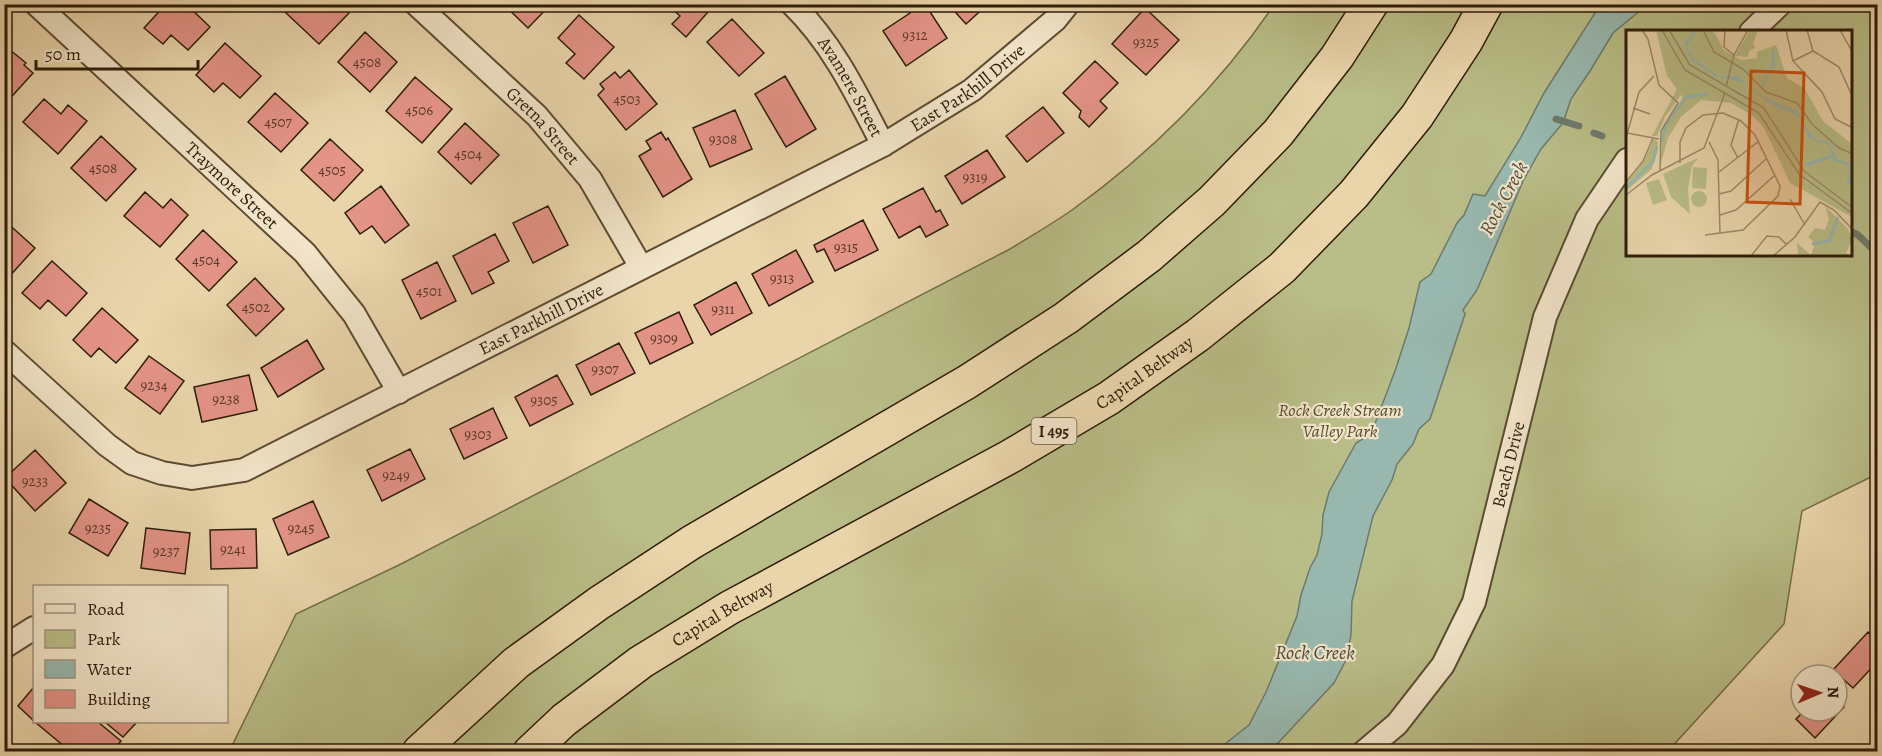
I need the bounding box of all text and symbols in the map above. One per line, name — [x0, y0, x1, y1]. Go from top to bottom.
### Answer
house number: 9312 — [902, 25, 928, 45]
inset map — [1626, 30, 1852, 256]
street label: Avamere Street — [812, 31, 889, 141]
house number: 9325 — [1133, 32, 1159, 52]
scale bar — [36, 33, 198, 71]
street label: East Parkhill Drive — [905, 38, 1030, 137]
text: 50 m — [45, 42, 81, 66]
house number: 4508 — [353, 52, 381, 72]
street label: Gretna Street — [501, 81, 585, 170]
house number: 4503 — [613, 89, 641, 109]
house number: 4506 — [405, 100, 433, 120]
house number: 4507 — [264, 112, 292, 132]
house number: 9308 — [709, 129, 737, 149]
street label: Traymore Street — [180, 136, 284, 235]
house number: 4504 — [454, 144, 482, 164]
water label: Rock Creek — [1473, 157, 1534, 240]
house number: 4508 — [89, 158, 117, 178]
house number: 4505 — [318, 160, 346, 180]
house number: 9319 — [962, 167, 988, 187]
house number: 9315 — [834, 237, 858, 257]
house number: 4504 — [192, 250, 220, 270]
house number: 9313 — [770, 268, 794, 288]
street label: East Parkhill Drive — [474, 277, 607, 361]
house number: 4501 — [416, 281, 442, 301]
house number: 4502 — [242, 297, 270, 317]
house number: 9311 — [711, 299, 735, 319]
house number: 9309 — [650, 328, 678, 348]
street label: Capital Beltway — [1091, 330, 1199, 415]
house number: 9307 — [591, 359, 619, 379]
house number: 9234 — [141, 375, 168, 395]
house number: 9238 — [212, 389, 240, 409]
house number: 9305 — [530, 390, 558, 410]
park label: Rock Creek Stream Valley Park — [1278, 398, 1402, 443]
road number: I 495 — [1032, 418, 1076, 444]
street label: Beach Drive — [1486, 419, 1531, 510]
house number: 9303 — [464, 424, 492, 444]
house number: 9249 — [382, 465, 410, 485]
house number: 9233 — [22, 471, 48, 491]
house number: 9235 — [85, 518, 111, 538]
house number: 9245 — [287, 518, 315, 538]
house number: 9241 — [220, 539, 246, 559]
house number: 9237 — [153, 541, 180, 561]
street label: Capital Beltway — [667, 574, 778, 652]
legend — [33, 585, 228, 723]
text: Road — [87, 597, 125, 621]
text: Park — [87, 627, 121, 651]
water label: Rock Creek — [1275, 639, 1355, 666]
text: Water — [86, 657, 132, 681]
north arrow — [1789, 663, 1849, 723]
text: N — [1822, 686, 1844, 699]
text: Building — [87, 687, 151, 711]

